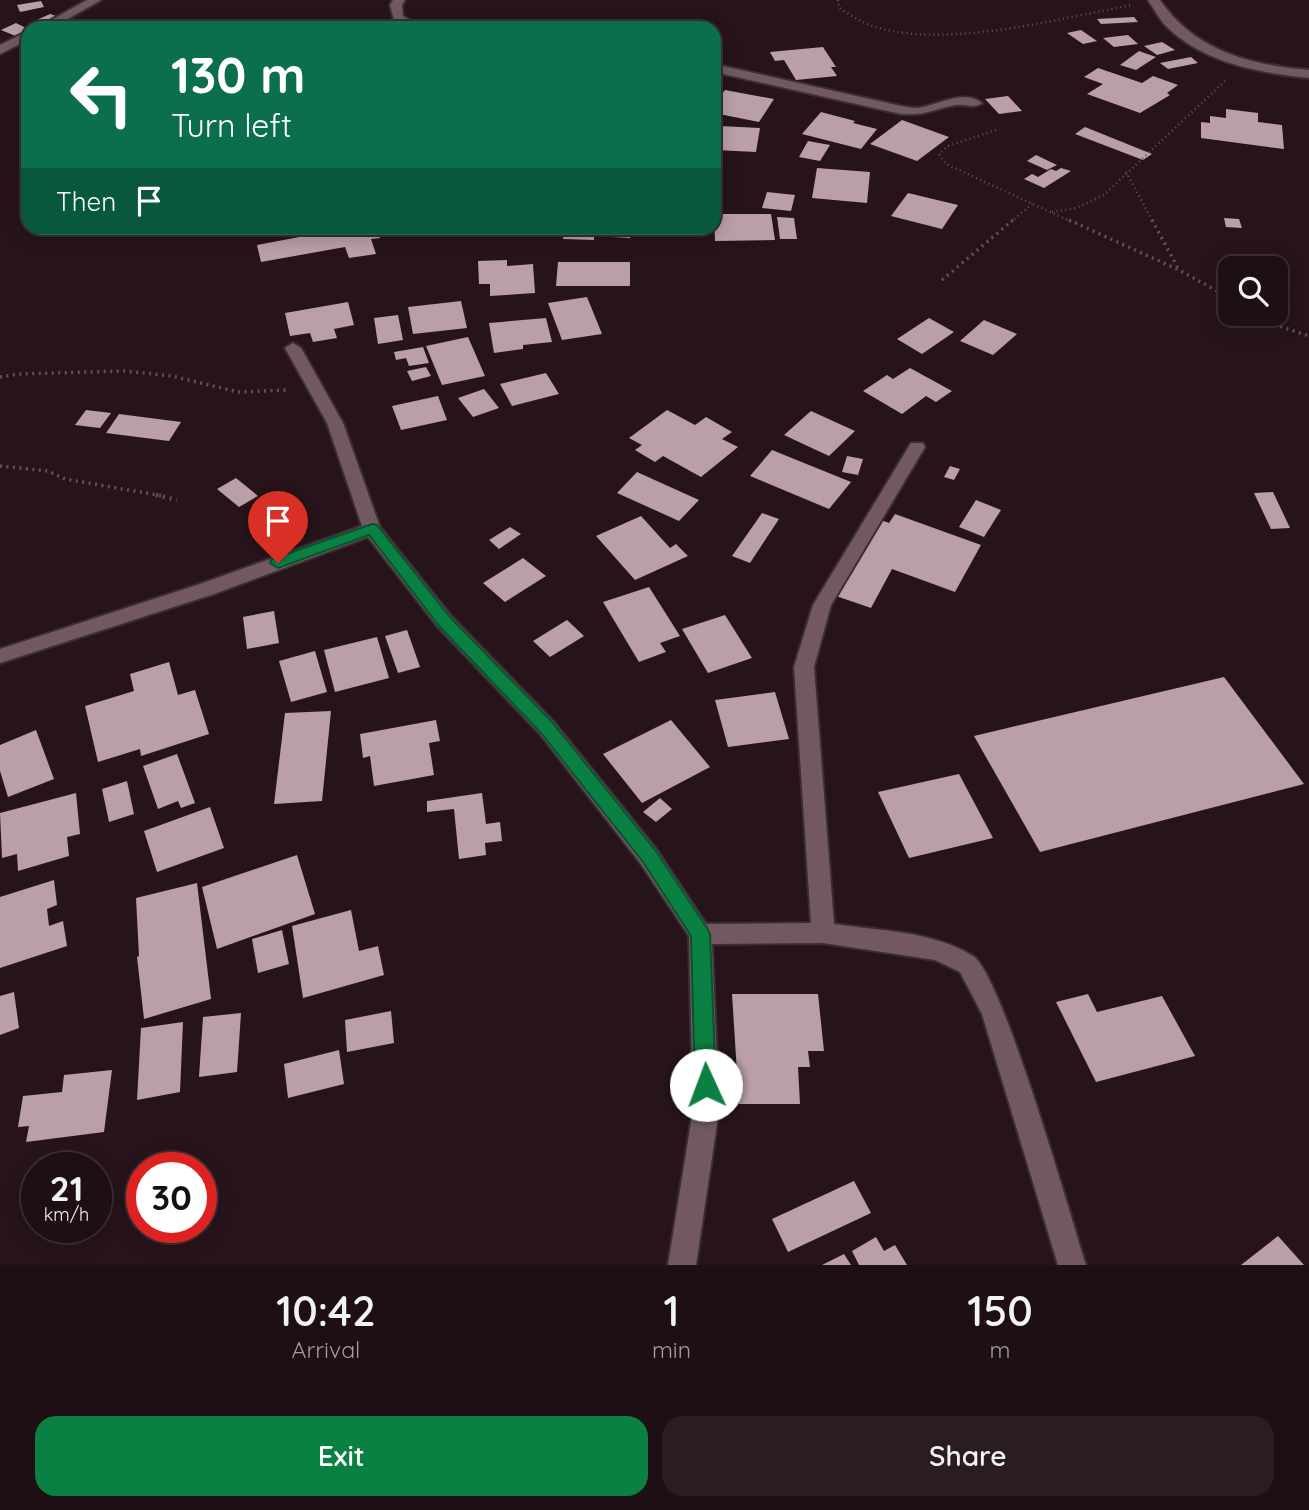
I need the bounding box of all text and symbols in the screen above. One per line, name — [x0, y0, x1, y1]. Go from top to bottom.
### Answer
text: 130 m — [171, 44, 305, 105]
icon: left — [56, 49, 147, 140]
text: Turn left — [171, 105, 292, 145]
icon: arrive — [130, 182, 168, 220]
text: Then — [56, 185, 116, 218]
map controls — [1218, 256, 1288, 326]
button: search — [1218, 256, 1288, 326]
pin — [248, 491, 308, 563]
icon: arrive — [259, 502, 297, 540]
position arrow — [669, 1048, 743, 1122]
speed limit sign: 30 — [126, 1152, 217, 1243]
text: 21 — [50, 1166, 83, 1210]
text: km/h — [44, 1203, 89, 1226]
text: 10:42 — [276, 1284, 376, 1337]
text: 1 — [663, 1284, 680, 1337]
text: 150 — [967, 1284, 1033, 1337]
text: Arrival — [292, 1335, 360, 1364]
text: min — [652, 1335, 691, 1364]
text: m — [990, 1335, 1011, 1364]
button: Exit — [35, 1416, 648, 1496]
button: Share — [662, 1416, 1274, 1496]

